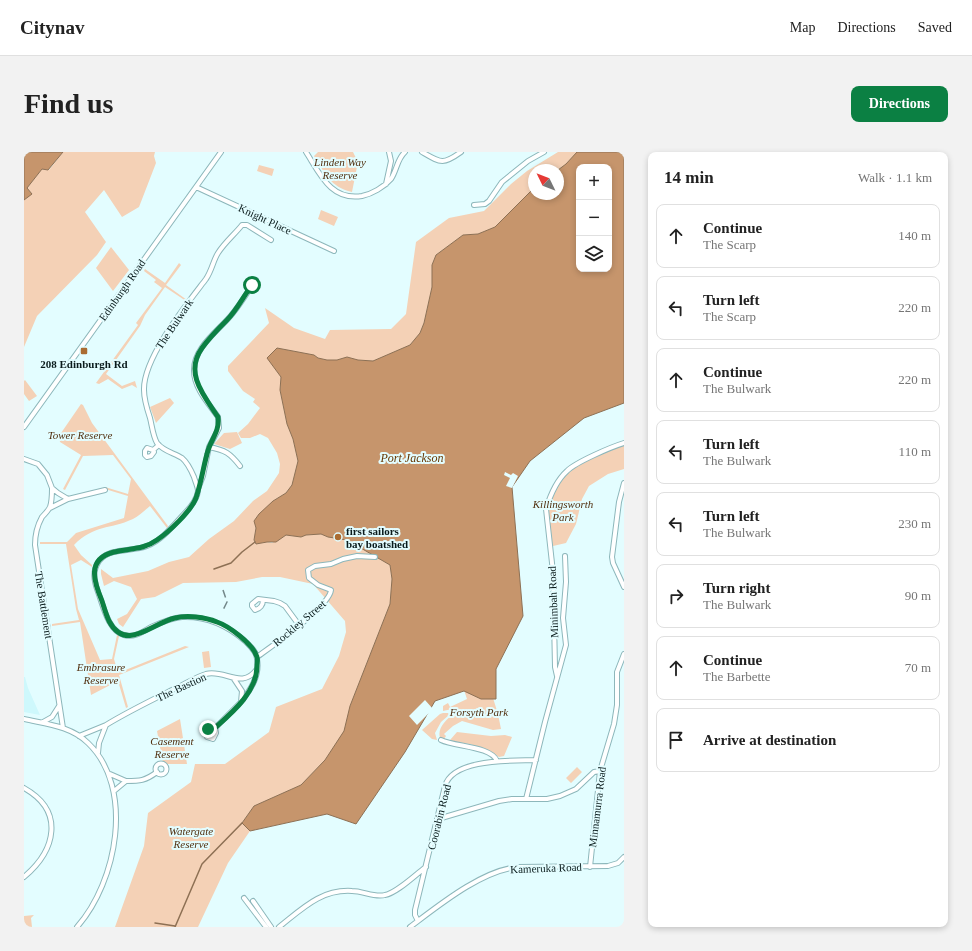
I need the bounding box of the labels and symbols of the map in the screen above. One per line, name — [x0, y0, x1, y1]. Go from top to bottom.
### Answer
park label: Linden Way Reserve — [313, 156, 366, 181]
north arrow — [528, 164, 564, 200]
street label: Knight Place — [237, 201, 294, 237]
street label: Edinburgh Road — [96, 257, 148, 323]
route start — [243, 276, 261, 294]
street label: The Bulwark — [153, 296, 195, 351]
marker: 208 Edinburgh Rd — [79, 346, 89, 356]
place label: 208 Edinburgh Rd — [40, 358, 128, 370]
park label: Tower Reserve — [48, 429, 112, 441]
water label: Port Jackson — [380, 451, 443, 465]
park label: Killingsworth Park — [532, 498, 594, 523]
place label: first sailors bay boatshed — [346, 525, 408, 550]
marker: first sailors bay boatshed — [333, 532, 343, 542]
street label: Minimbah Road — [546, 565, 560, 638]
street label: The Battlement — [33, 570, 55, 640]
street label: Rockley Street — [270, 597, 328, 649]
park label: Embrasure Reserve — [76, 661, 125, 686]
street label: The Bastion — [154, 670, 208, 704]
park label: Forsyth Park — [449, 706, 509, 718]
route end — [199, 720, 217, 738]
park label: Casement Reserve — [150, 735, 195, 760]
street label: Minnamurra Road — [586, 766, 608, 848]
street label: Coorabin Road — [425, 783, 453, 851]
park label: Watergate Reserve — [169, 825, 213, 850]
street label: Kameruka Road — [510, 861, 583, 875]

